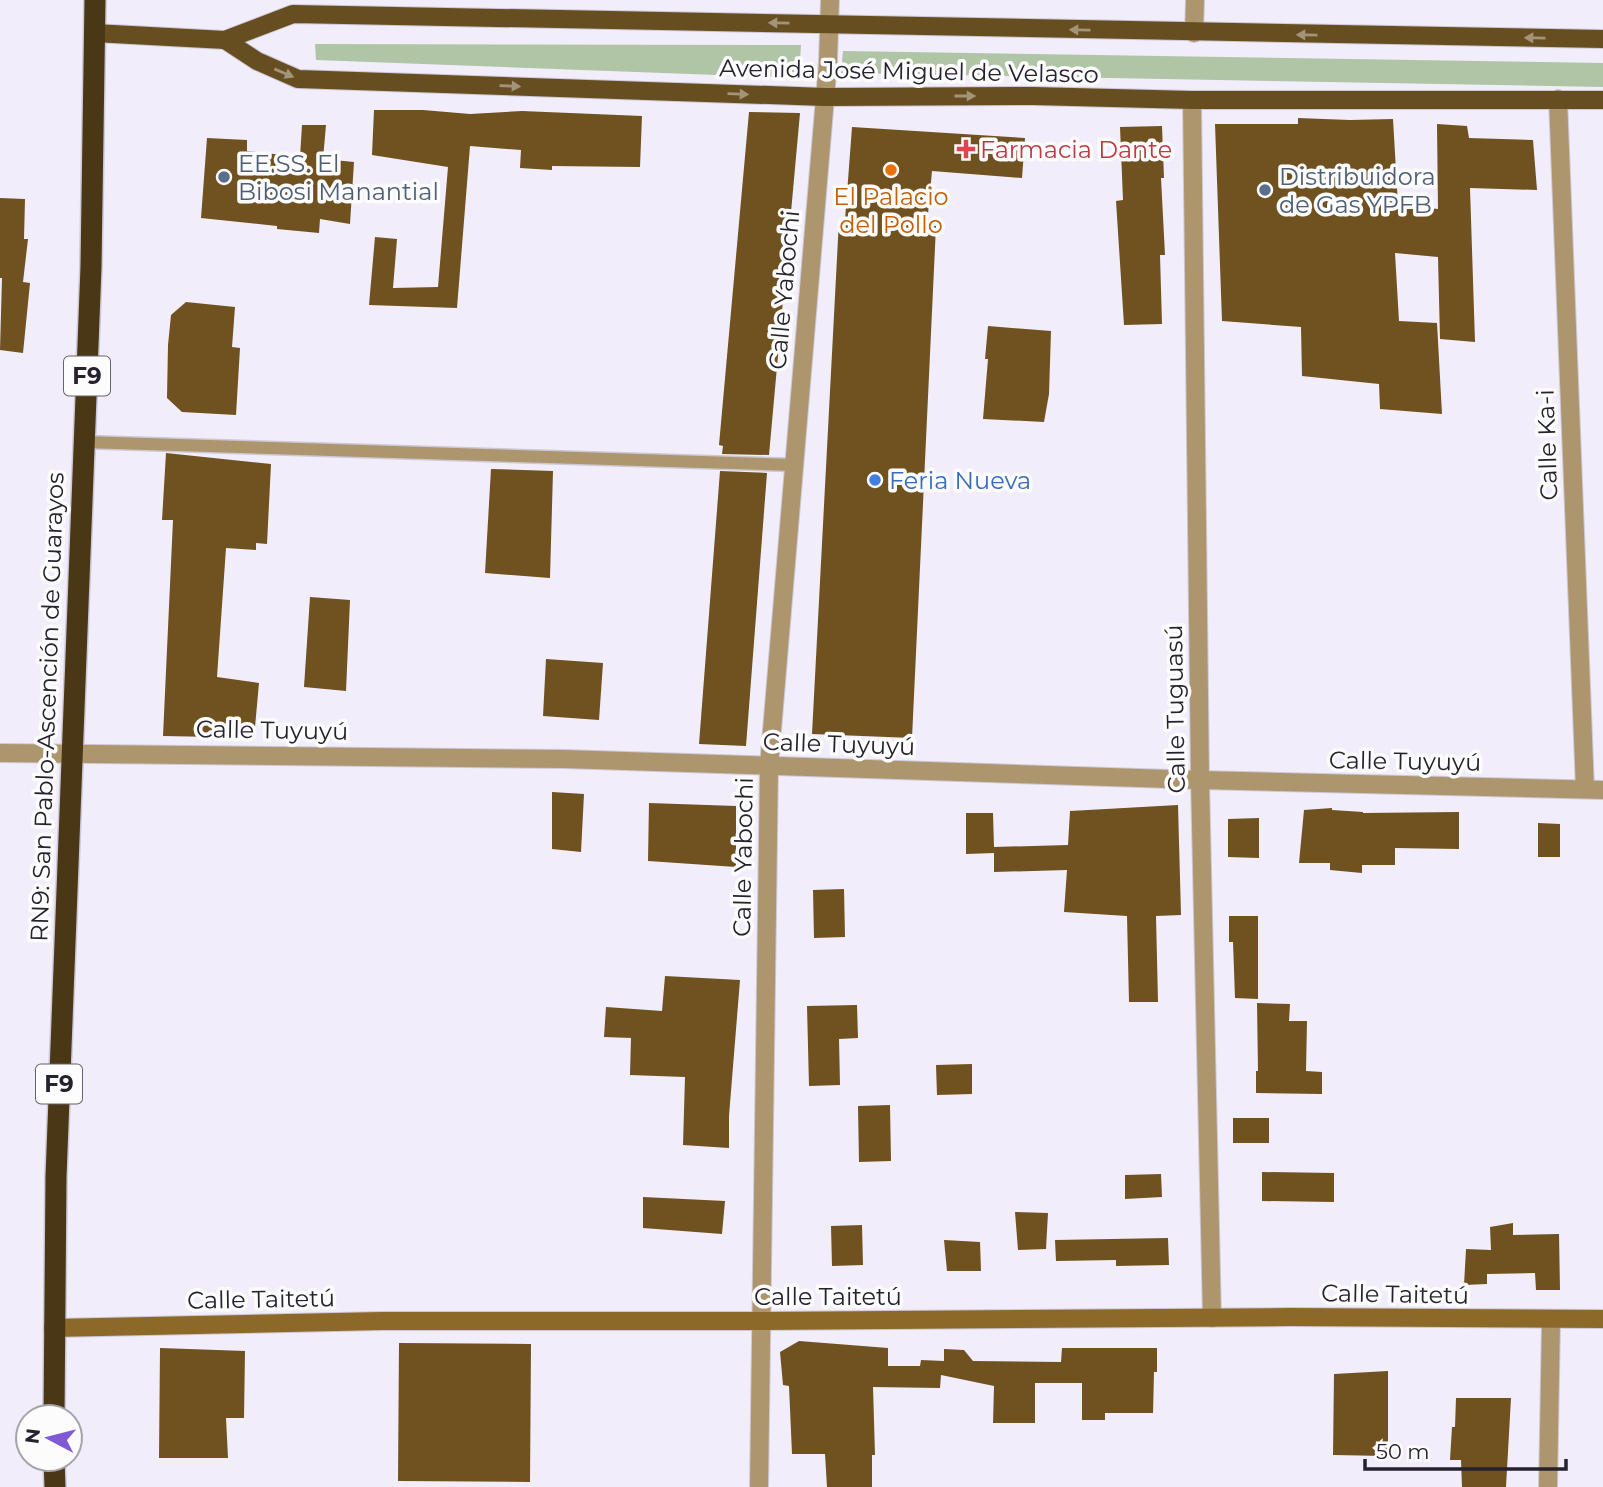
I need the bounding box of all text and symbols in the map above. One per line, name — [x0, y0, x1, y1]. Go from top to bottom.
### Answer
one-way arrow — [768, 17, 790, 29]
one-way arrow — [1069, 24, 1091, 36]
one-way arrow — [1296, 29, 1318, 40]
one-way arrow — [1524, 33, 1546, 44]
street label: Avenida José Miguel de Velasco — [719, 53, 1099, 89]
one-way arrow — [274, 68, 295, 79]
one-way arrow — [500, 81, 522, 92]
one-way arrow — [727, 88, 749, 99]
one-way arrow — [954, 90, 976, 102]
place label: Farmacia Dante — [980, 135, 1172, 164]
marker: Farmacia Dante — [958, 141, 974, 157]
place label: EE.SS. El Bibosi Manantial — [238, 149, 439, 206]
marker: El Palacio del Pollo — [883, 162, 899, 178]
place label: Distribuidora de Gas YPFB — [1279, 162, 1436, 219]
marker: EE.SS. El Bibosi Manantial — [216, 169, 232, 185]
place label: El Palacio del Pollo — [833, 182, 949, 239]
marker: Distribuidora de Gas YPFB — [1257, 182, 1273, 198]
street label: Calle Yabochi — [763, 209, 805, 371]
road number: F9 — [64, 356, 110, 396]
street label: Calle Ka-i — [1531, 389, 1563, 501]
place label: Feria Nueva — [889, 466, 1031, 495]
street label: RN9: San Pablo-Ascención de Guarayos — [24, 472, 70, 942]
marker: Feria Nueva — [867, 472, 883, 488]
street label: Calle Tuguasú — [1159, 624, 1191, 794]
street label: Calle Tuyuyú — [196, 714, 348, 746]
street label: Calle Tuyuyú — [762, 727, 916, 761]
street label: Calle Tuyuyú — [1329, 745, 1481, 777]
street label: Calle Yabochi — [727, 777, 759, 937]
road number: F9 — [36, 1064, 82, 1104]
street label: Calle Taitetú — [1321, 1278, 1469, 1310]
street label: Calle Taitetú — [754, 1282, 902, 1311]
street label: Calle Taitetú — [187, 1283, 335, 1315]
north arrow — [14, 1403, 84, 1473]
text: N — [20, 1427, 45, 1445]
scale bar — [1365, 1428, 1566, 1472]
text: 50 m — [1376, 1439, 1430, 1464]

